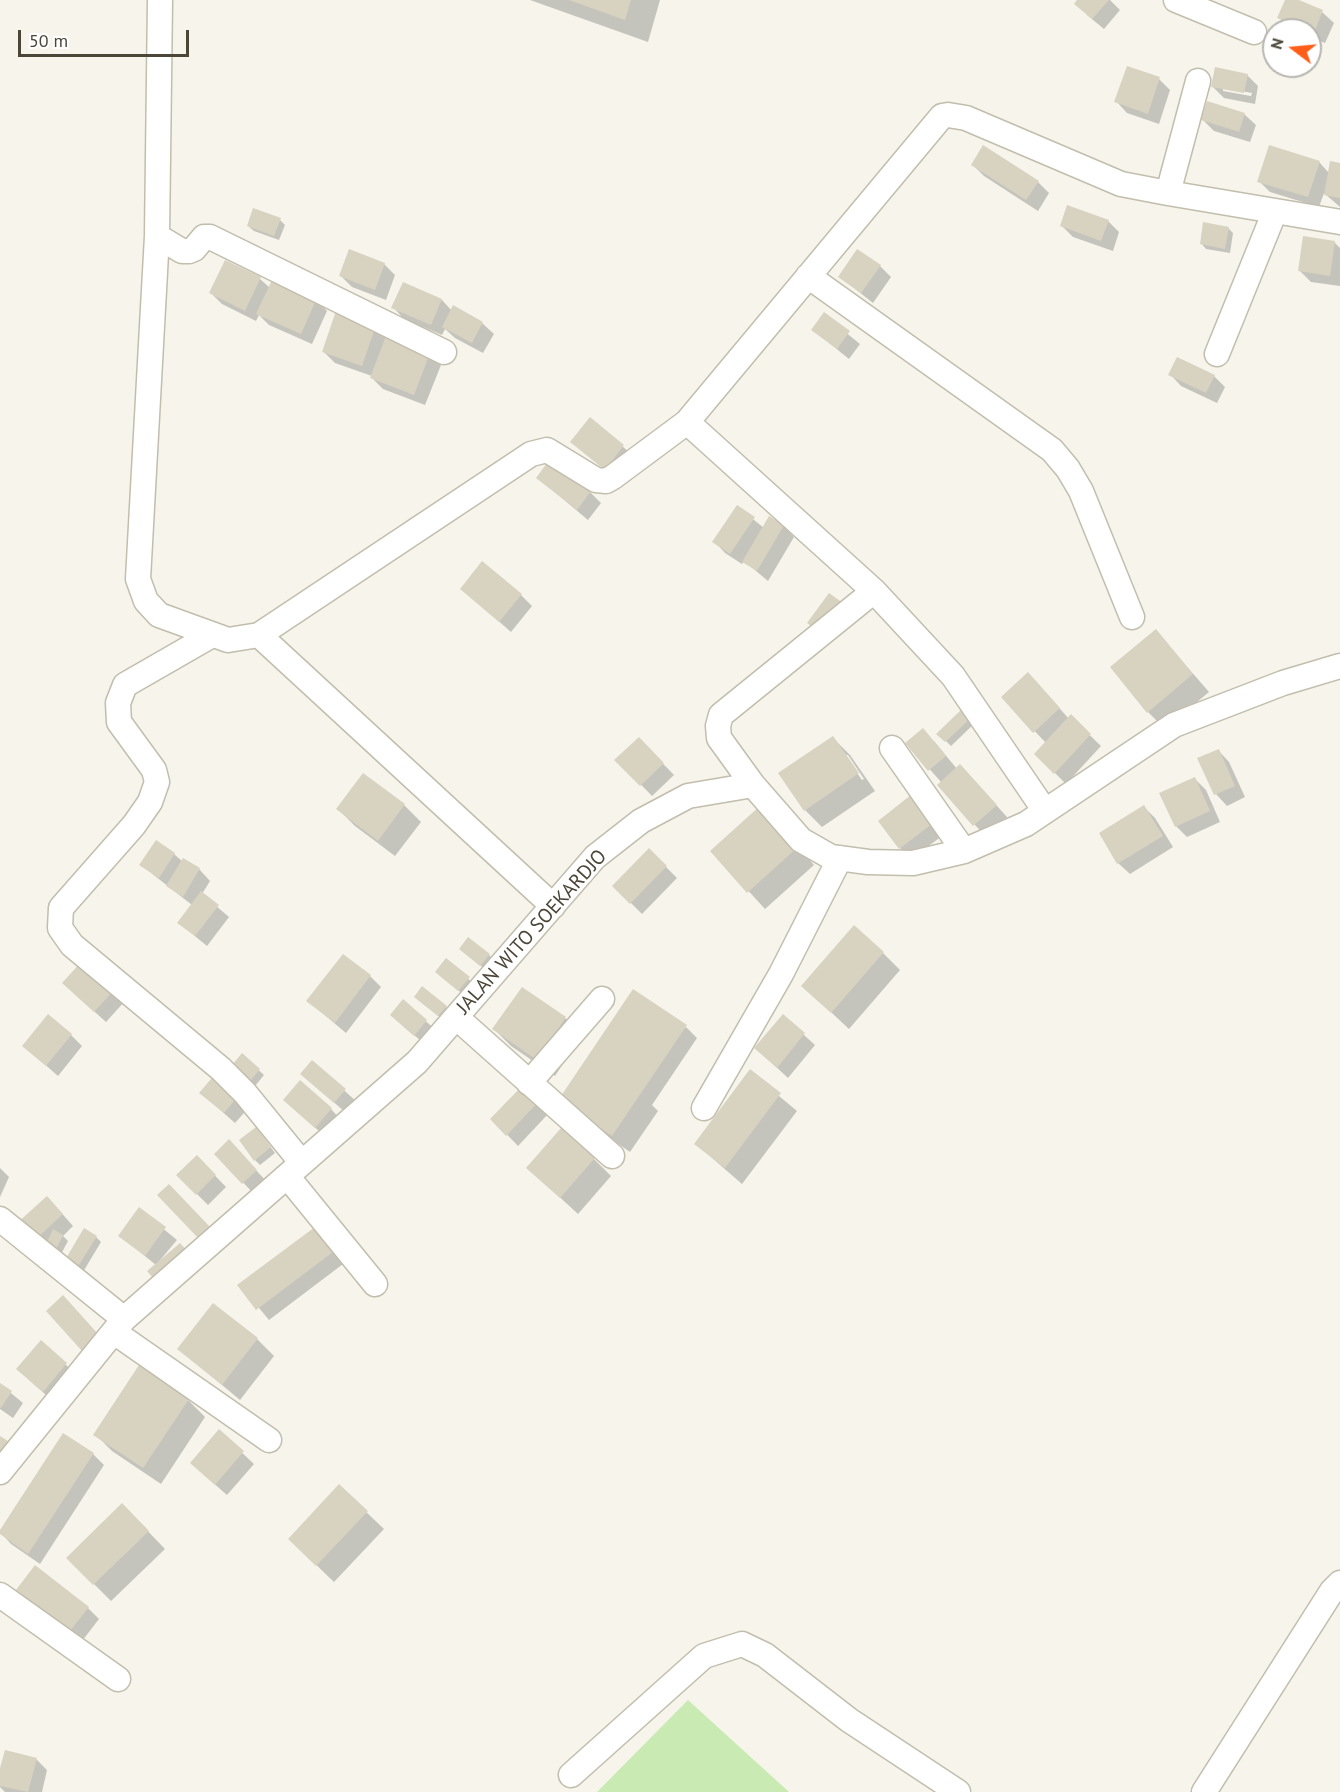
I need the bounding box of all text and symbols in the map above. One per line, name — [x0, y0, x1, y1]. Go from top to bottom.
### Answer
scale bar — [21, 18, 192, 56]
north arrow — [1262, 18, 1322, 78]
text: 50 m — [29, 29, 68, 52]
text: N — [1266, 36, 1288, 51]
street label: JALAN WITO SOEKARDJO — [452, 845, 612, 1019]

